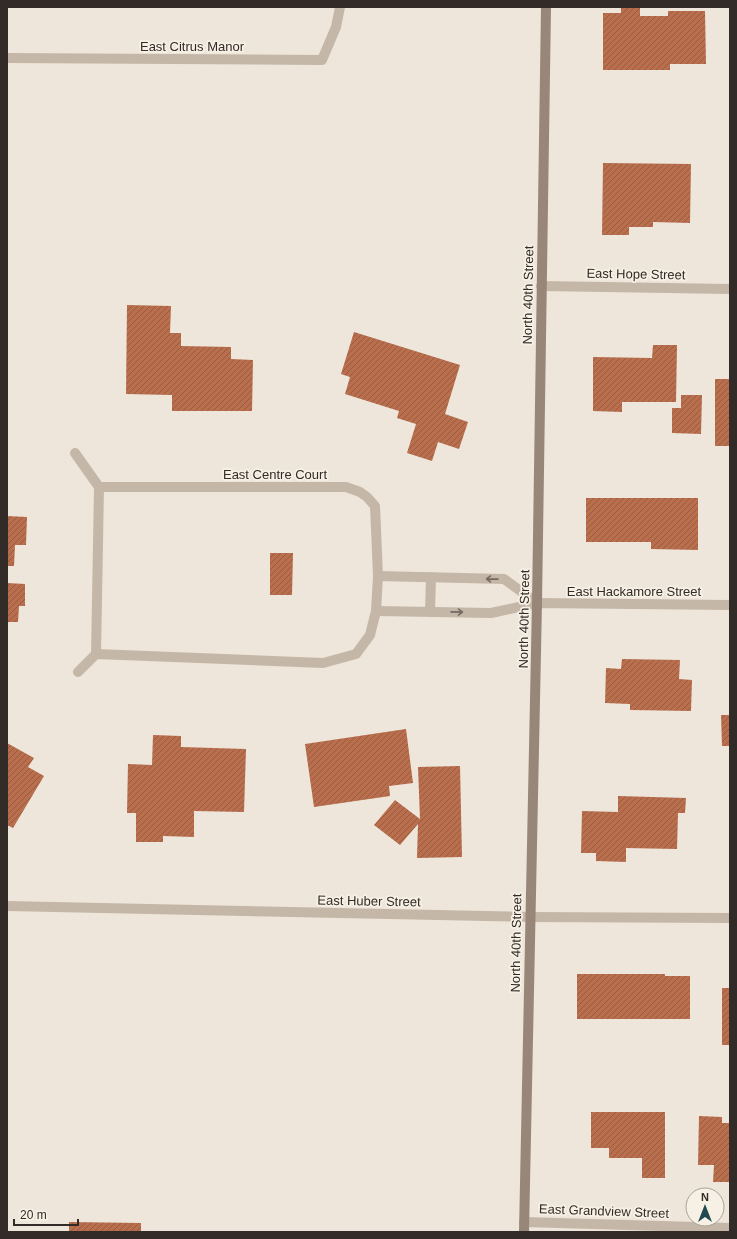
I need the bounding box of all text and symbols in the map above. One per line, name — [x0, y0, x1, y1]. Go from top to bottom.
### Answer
street label: East Citrus Manor — [140, 39, 245, 54]
street label: North 40th Street — [520, 245, 536, 345]
street label: East Hope Street — [586, 266, 686, 282]
street label: East Centre Court — [223, 467, 327, 482]
street label: North 40th Street — [516, 569, 532, 669]
one-way arrow — [486, 575, 499, 583]
street label: East Hackamore Street — [567, 584, 702, 599]
one-way arrow — [450, 608, 463, 616]
street label: East Huber Street — [317, 893, 421, 909]
street label: North 40th Street — [508, 893, 524, 993]
north arrow — [685, 1187, 725, 1227]
text: N — [701, 1191, 709, 1203]
scale bar — [14, 1201, 78, 1227]
street label: East Grandview Street — [539, 1201, 670, 1221]
text: 20 m — [20, 1208, 47, 1222]

